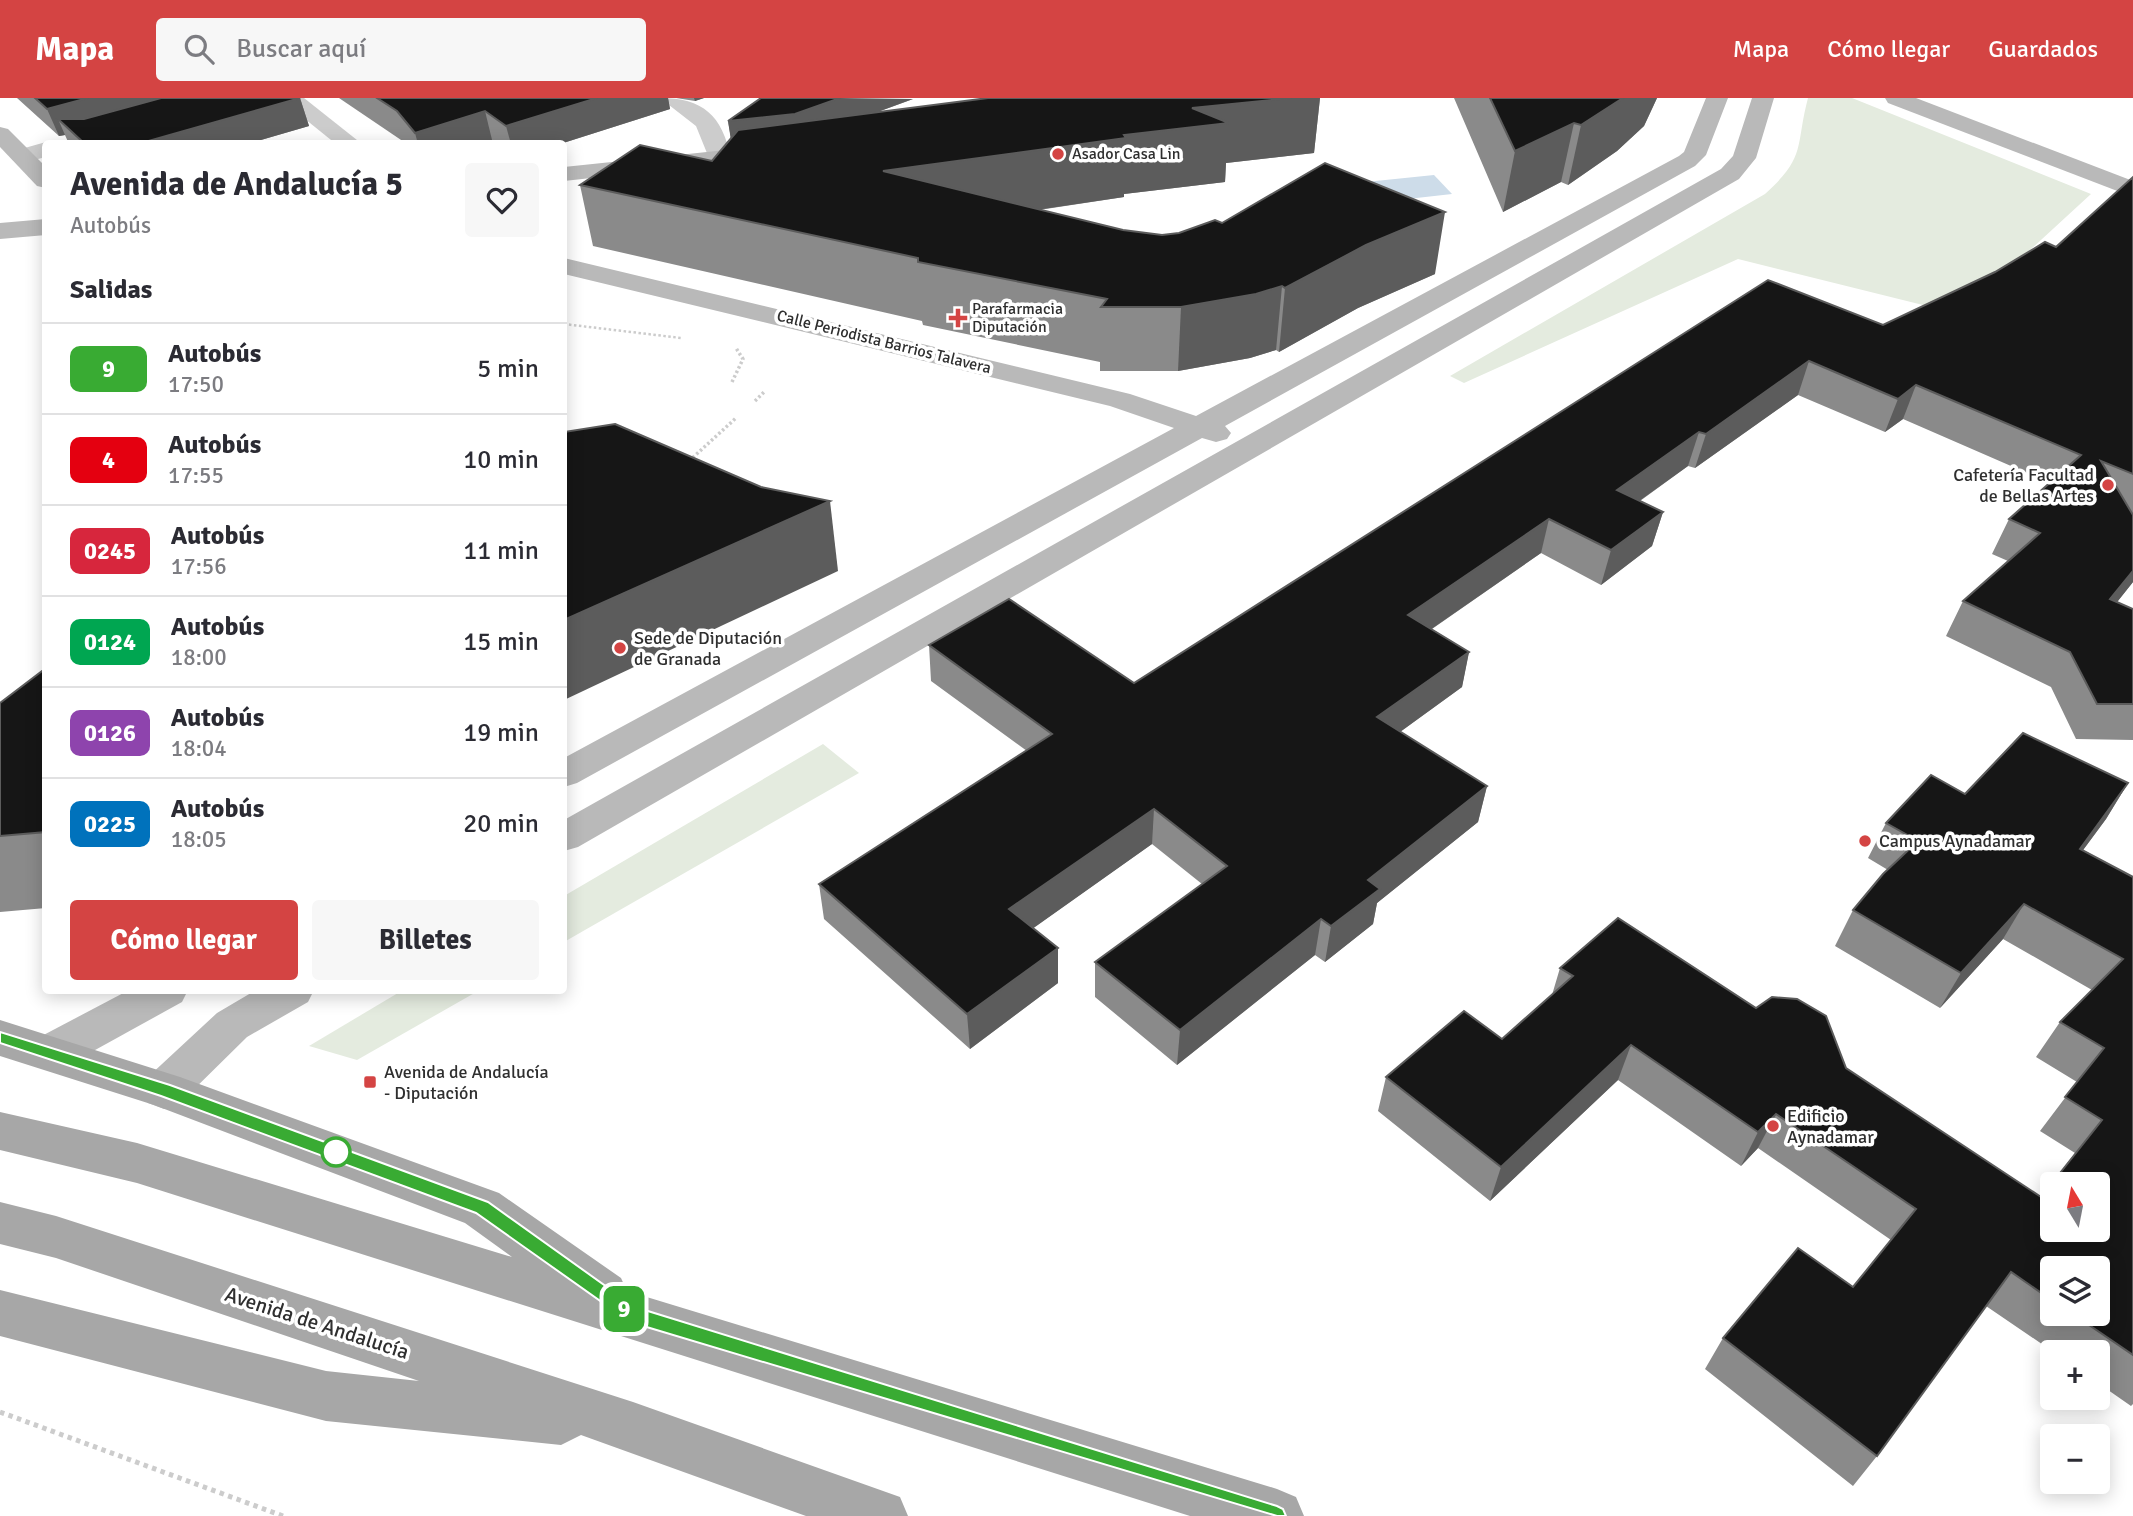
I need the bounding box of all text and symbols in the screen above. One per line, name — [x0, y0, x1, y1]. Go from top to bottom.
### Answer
search box — [156, 18, 646, 81]
text: Mapa — [35, 29, 114, 70]
icon: search — [180, 30, 218, 68]
text: Buscar aquí — [236, 33, 366, 65]
text: Mapa — [1733, 34, 1789, 64]
text: Cómo llegar — [1827, 34, 1950, 64]
text: Guardados — [1988, 34, 2098, 64]
place label: Asador Casa Lin — [1072, 144, 1180, 164]
marker: Asador Casa Lin — [1050, 146, 1066, 162]
button: heart — [465, 163, 539, 237]
text: Avenida de Andalucía 5 — [70, 164, 403, 205]
text: Autobús — [70, 211, 151, 240]
text: Salidas — [70, 274, 152, 306]
place label: Parafarmacia Diputación — [972, 299, 1063, 337]
street label: Calle Periodista Barrios Talavera — [775, 306, 993, 378]
marker: Parafarmacia Diputación — [950, 310, 966, 326]
text: Autobús — [168, 338, 261, 370]
text: 5 min — [477, 353, 539, 385]
text: 9 — [102, 354, 115, 384]
text: 17:50 — [168, 370, 224, 399]
text: Autobús — [168, 429, 261, 461]
text: 10 min — [463, 444, 539, 476]
text: 4 — [102, 445, 115, 475]
text: 17:55 — [168, 461, 224, 490]
place label: Cafetería Facultad de Bellas Artes — [1953, 464, 2094, 507]
marker: Cafetería Facultad de Bellas Artes — [2100, 477, 2116, 493]
text: Autobús — [171, 520, 264, 552]
text: 11 min — [463, 535, 539, 567]
text: 0245 — [84, 536, 136, 566]
text: 17:56 — [171, 552, 227, 581]
text: Autobús — [171, 611, 264, 643]
text: 15 min — [463, 626, 539, 658]
text: 0124 — [84, 627, 136, 657]
place label: Sede de Diputación de Granada — [634, 627, 782, 670]
marker: Sede de Diputación de Granada — [612, 640, 628, 656]
text: 18:00 — [171, 643, 227, 672]
text: Autobús — [171, 702, 264, 734]
text: 19 min — [463, 717, 539, 749]
text: 0126 — [84, 718, 136, 748]
text: 18:04 — [171, 734, 227, 763]
text: Autobús — [171, 793, 264, 825]
text: 20 min — [463, 808, 539, 840]
text: 0225 — [84, 809, 136, 839]
text: 18:05 — [171, 825, 227, 854]
place label: Campus Aynadamar — [1879, 830, 2032, 852]
marker: Campus Aynadamar — [1857, 833, 1873, 849]
button: Cómo llegar — [70, 900, 298, 980]
button: Billetes — [312, 900, 539, 980]
place label: Avenida de Andalucía - Diputación — [384, 1061, 549, 1104]
marker: Avenida de Andalucía - Diputación — [362, 1074, 378, 1090]
place label: Edificio Aynadamar — [1787, 1105, 1874, 1148]
marker: Edificio Aynadamar — [1765, 1118, 1781, 1134]
unlabelled marker — [321, 1137, 351, 1167]
north arrow — [2040, 1172, 2110, 1242]
map controls — [2040, 1172, 2110, 1494]
button: layers — [2040, 1256, 2110, 1326]
street label: Avenida de Andalucía — [222, 1281, 412, 1365]
line badge: 9 — [601, 1286, 647, 1332]
text: 9 — [618, 1294, 630, 1324]
button: + — [2040, 1340, 2110, 1410]
button: − — [2040, 1424, 2110, 1494]

